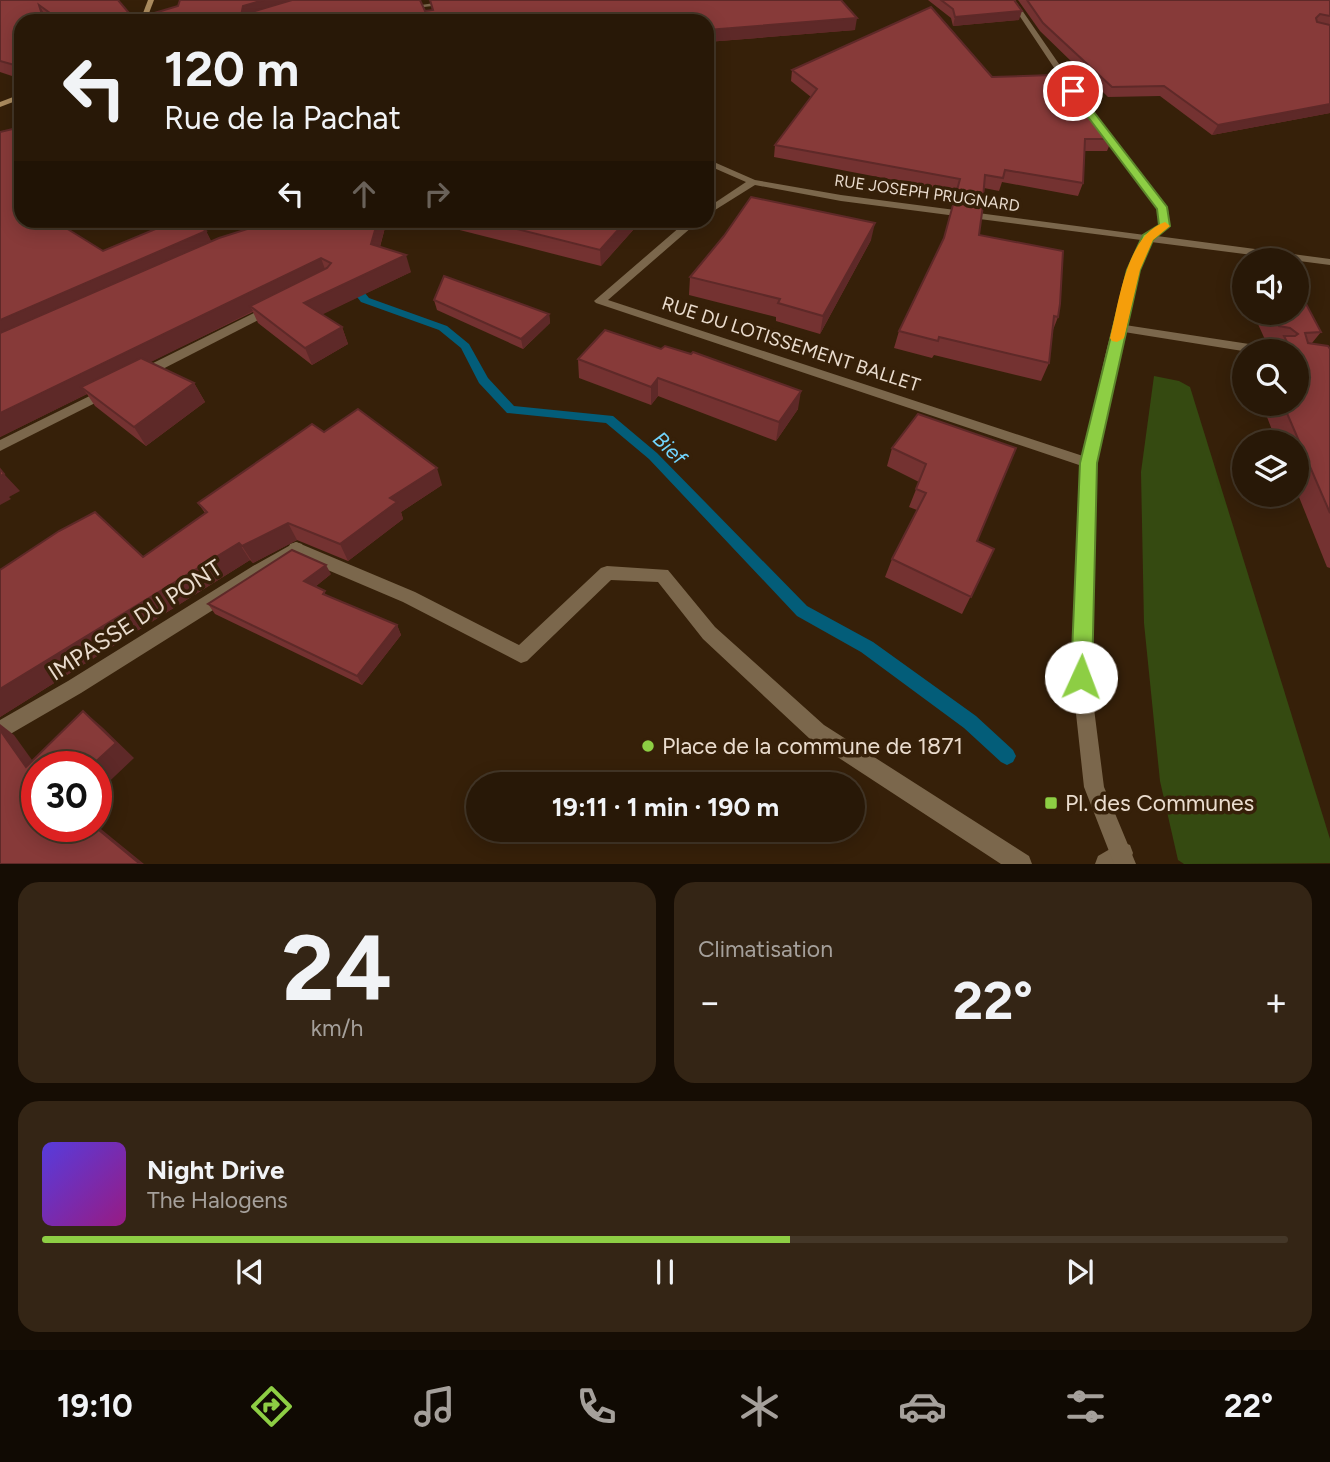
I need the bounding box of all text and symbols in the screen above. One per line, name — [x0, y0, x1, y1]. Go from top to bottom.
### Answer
text: 120 m — [164, 39, 299, 98]
icon: left — [49, 42, 140, 133]
pin — [1043, 61, 1103, 121]
icon: arrive — [1054, 72, 1092, 110]
text: Rue de la Pachat — [164, 99, 401, 137]
street label: RUE JOSEPH PRUGNARD — [833, 171, 1021, 215]
icon: left — [272, 175, 310, 213]
icon: ahead — [345, 175, 383, 213]
icon: right — [418, 175, 456, 213]
map controls — [1232, 248, 1309, 507]
button: sound — [1232, 248, 1309, 325]
street label: RUE DU LOTISSEMENT BALLET — [659, 291, 923, 397]
button: search — [1232, 339, 1309, 416]
water label: Bief — [648, 426, 694, 471]
button: layers — [1232, 430, 1309, 507]
street label: IMPASSE DU PONT — [43, 553, 227, 687]
position arrow — [1044, 640, 1118, 714]
place label: Place de la commune de 1871 — [662, 732, 963, 760]
marker: Place de la commune de 1871 — [640, 738, 656, 754]
speed limit sign: 30 — [21, 751, 112, 842]
place label: Pl. des Communes — [1065, 789, 1254, 817]
text: 19:11 · 1 min · 190 m — [552, 791, 779, 823]
marker: Pl. des Communes — [1043, 795, 1059, 811]
text: 24 — [282, 914, 392, 1023]
text: Climatisation — [698, 935, 833, 963]
text: 22° — [953, 970, 1033, 1032]
text: − — [698, 979, 722, 1025]
text: + — [1264, 979, 1288, 1025]
text: km/h — [311, 1014, 363, 1042]
text: Night Drive — [147, 1154, 284, 1186]
text: The Halogens — [147, 1186, 288, 1214]
icon: previous — [231, 1253, 269, 1291]
icon: pause — [646, 1253, 684, 1291]
icon: next — [1061, 1253, 1099, 1291]
icon: directions — [247, 1382, 296, 1431]
icon: music — [410, 1382, 459, 1431]
icon: phone — [572, 1382, 621, 1431]
icon: climate — [735, 1382, 784, 1431]
icon: car — [898, 1382, 947, 1431]
icon: filters — [1061, 1382, 1110, 1431]
text: 19:10 — [57, 1387, 133, 1425]
text: 22° — [1224, 1387, 1273, 1425]

